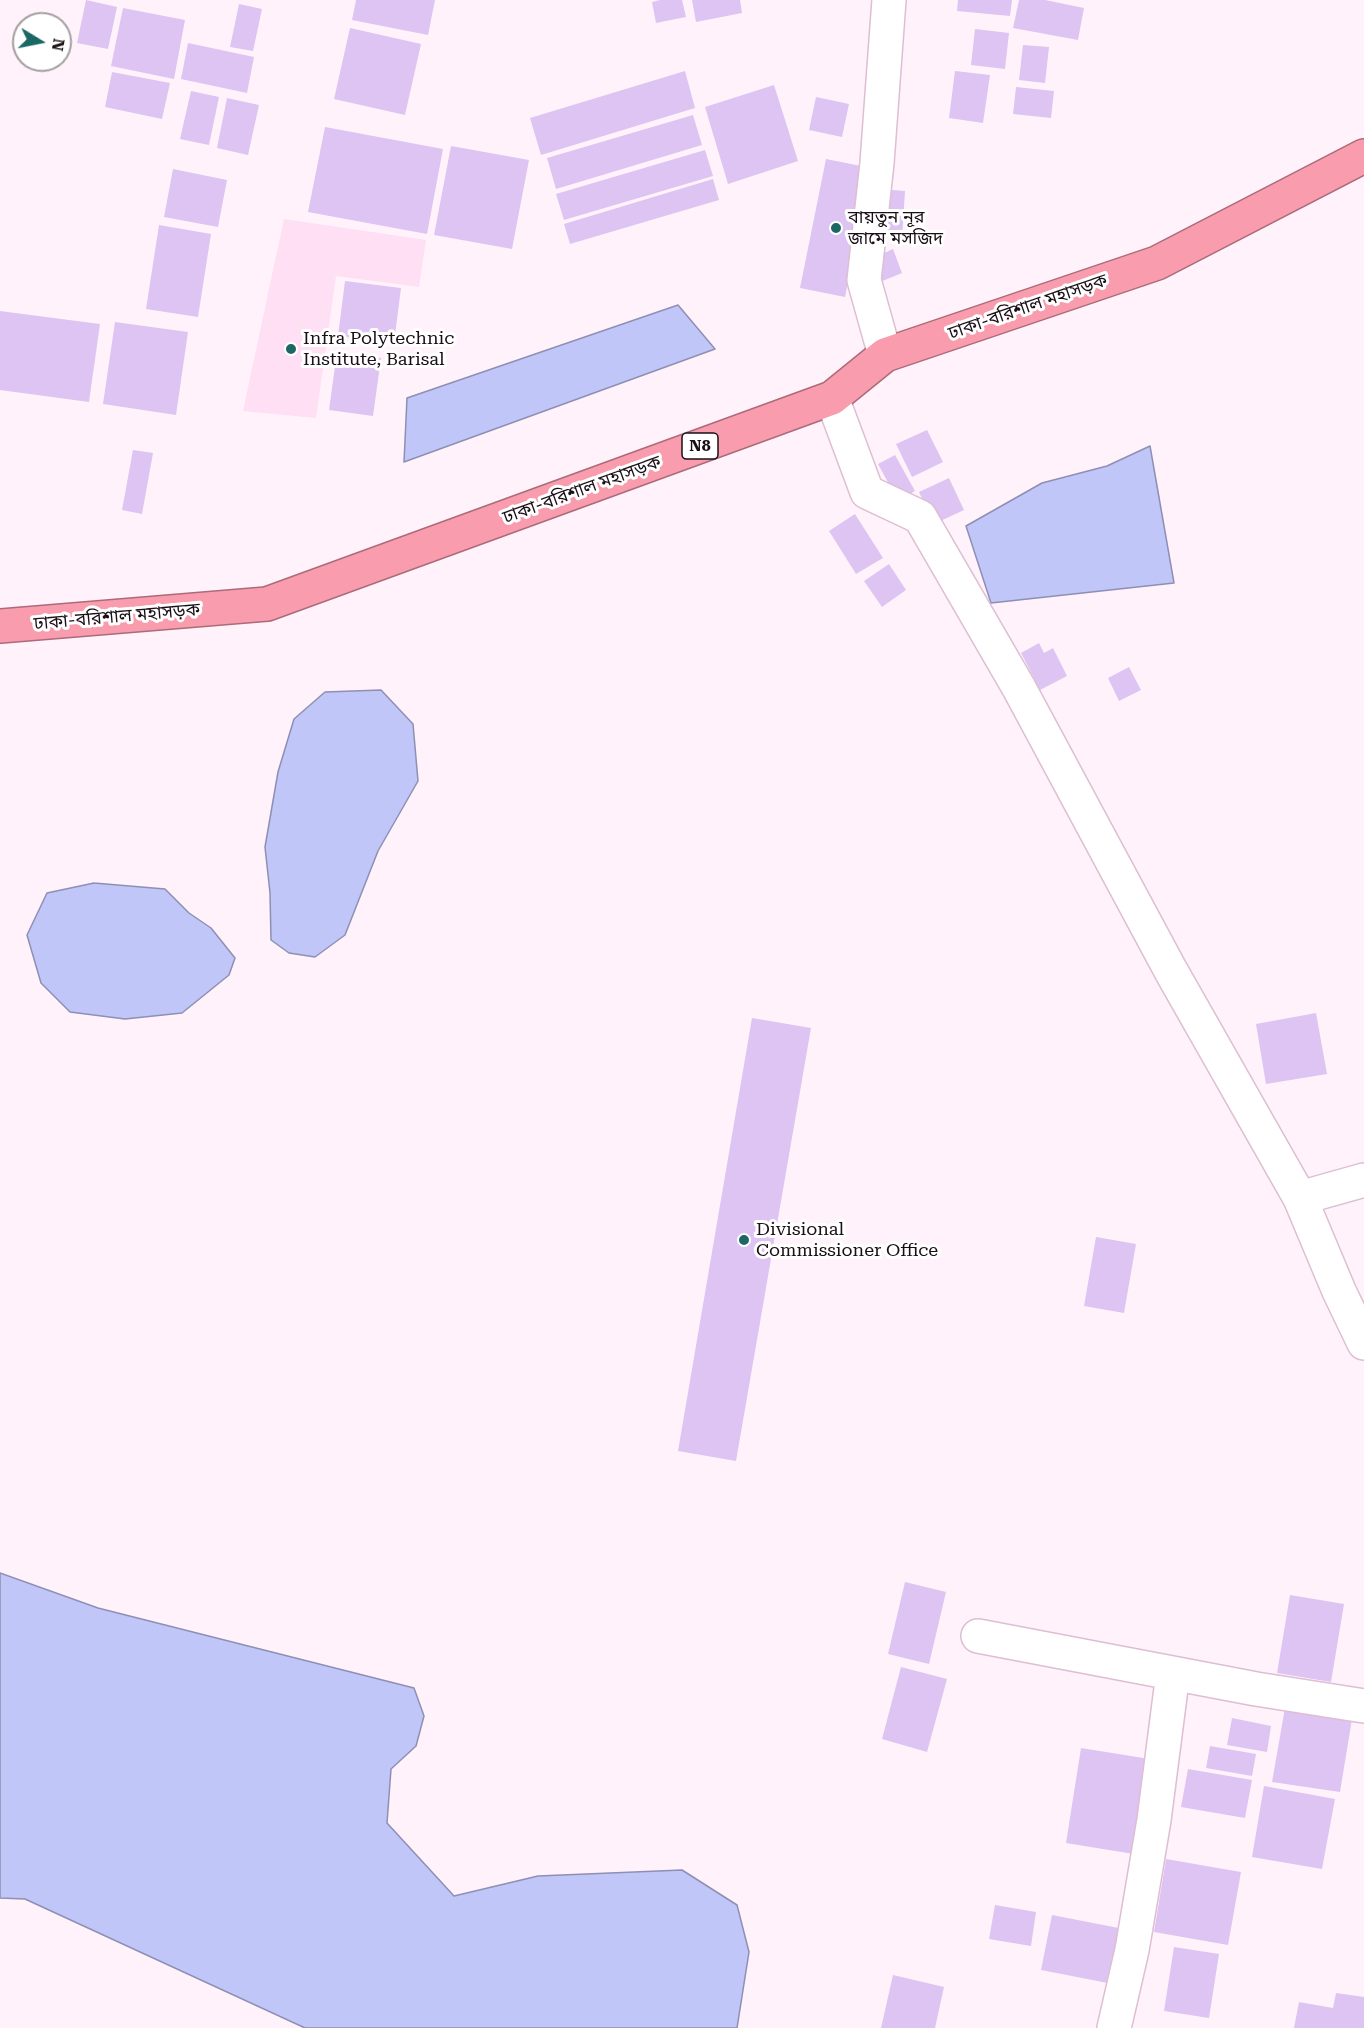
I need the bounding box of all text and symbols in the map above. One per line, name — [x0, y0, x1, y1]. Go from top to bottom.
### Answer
north arrow — [12, 12, 72, 72]
text: N — [48, 37, 69, 53]
place label: বায়তুন নূর জামে মসজিদ — [848, 207, 943, 250]
marker: বায়তুন নূর জামে মসজিদ — [829, 221, 843, 235]
street label: ঢাকা-বরিশাল মহাসড়ক — [946, 270, 1110, 344]
place label: Infra Polytechnic Institute, Barisal — [303, 328, 454, 370]
marker: Infra Polytechnic Institute, Barisal — [284, 342, 298, 356]
road number: N8 — [682, 433, 718, 459]
street label: ঢাকা-বরিশাল মহাসড়ক — [500, 451, 664, 529]
street label: ঢাকা-বরিশাল মহাসড়ক — [33, 599, 201, 635]
place label: Divisional Commissioner Office — [756, 1219, 938, 1262]
marker: Divisional Commissioner Office — [737, 1233, 751, 1247]

